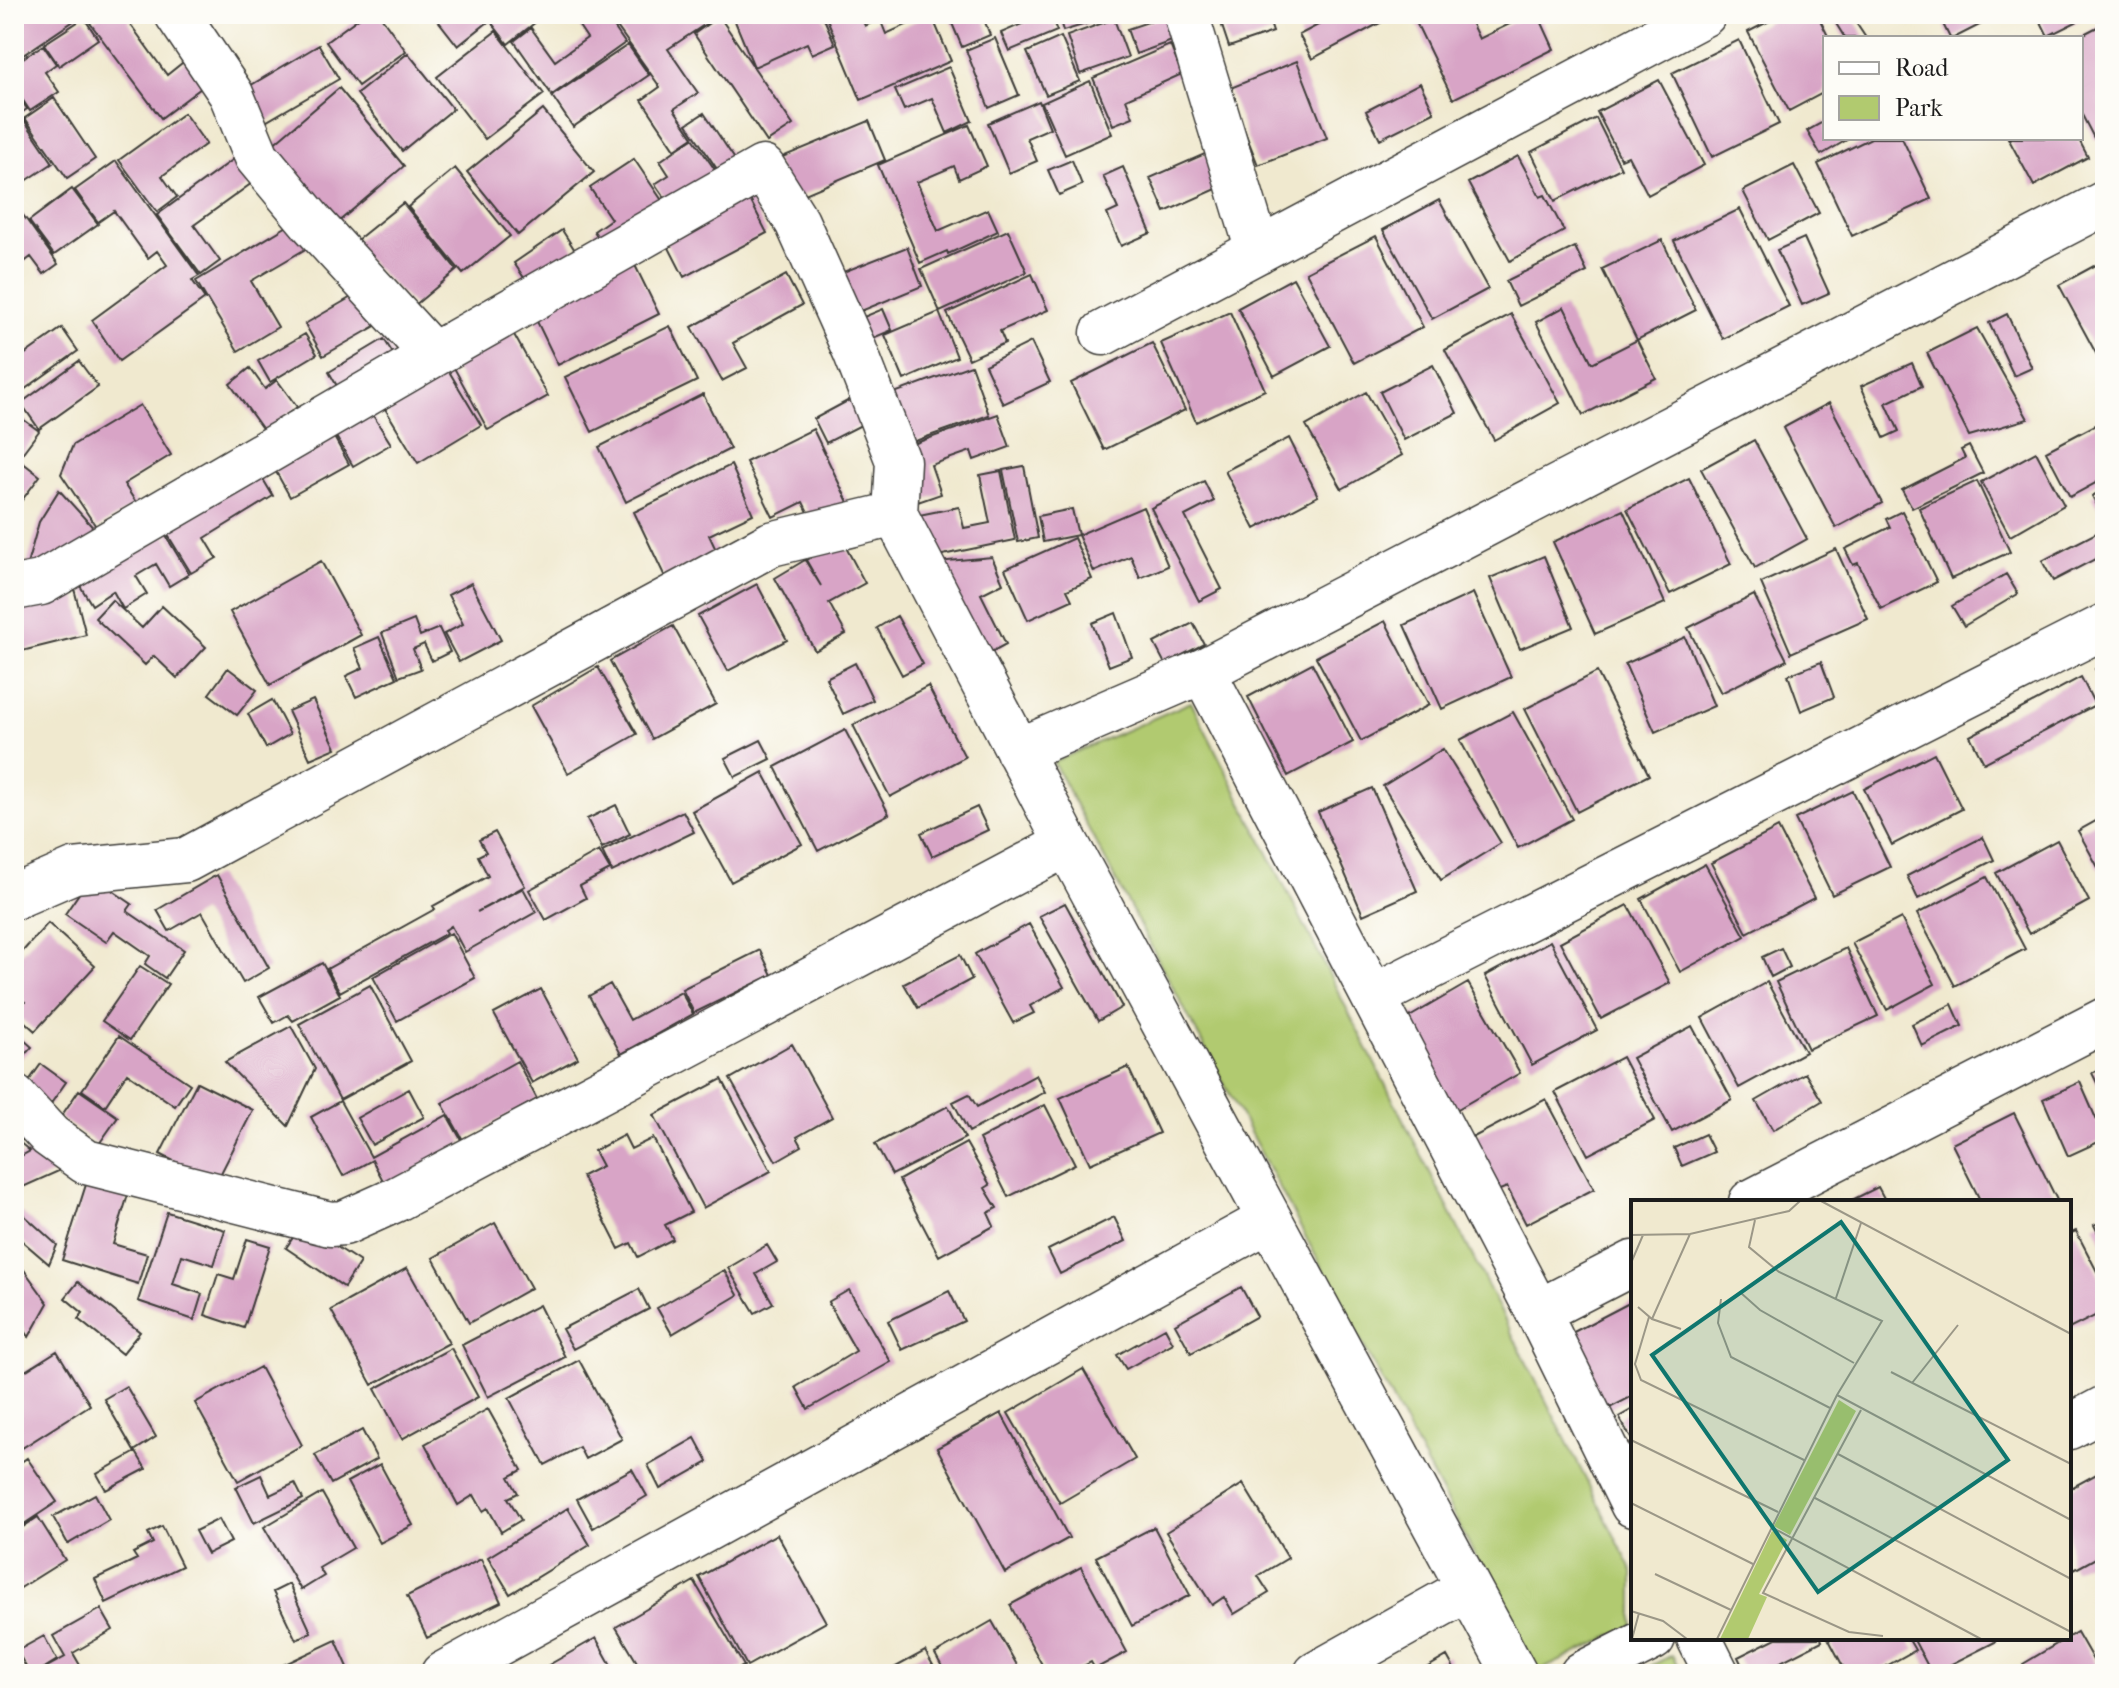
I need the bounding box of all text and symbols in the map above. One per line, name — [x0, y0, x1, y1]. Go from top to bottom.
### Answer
legend — [1823, 36, 2083, 140]
text: Road — [1895, 54, 1949, 82]
text: Park — [1895, 94, 1943, 122]
inset map — [1631, 1200, 2071, 1640]

